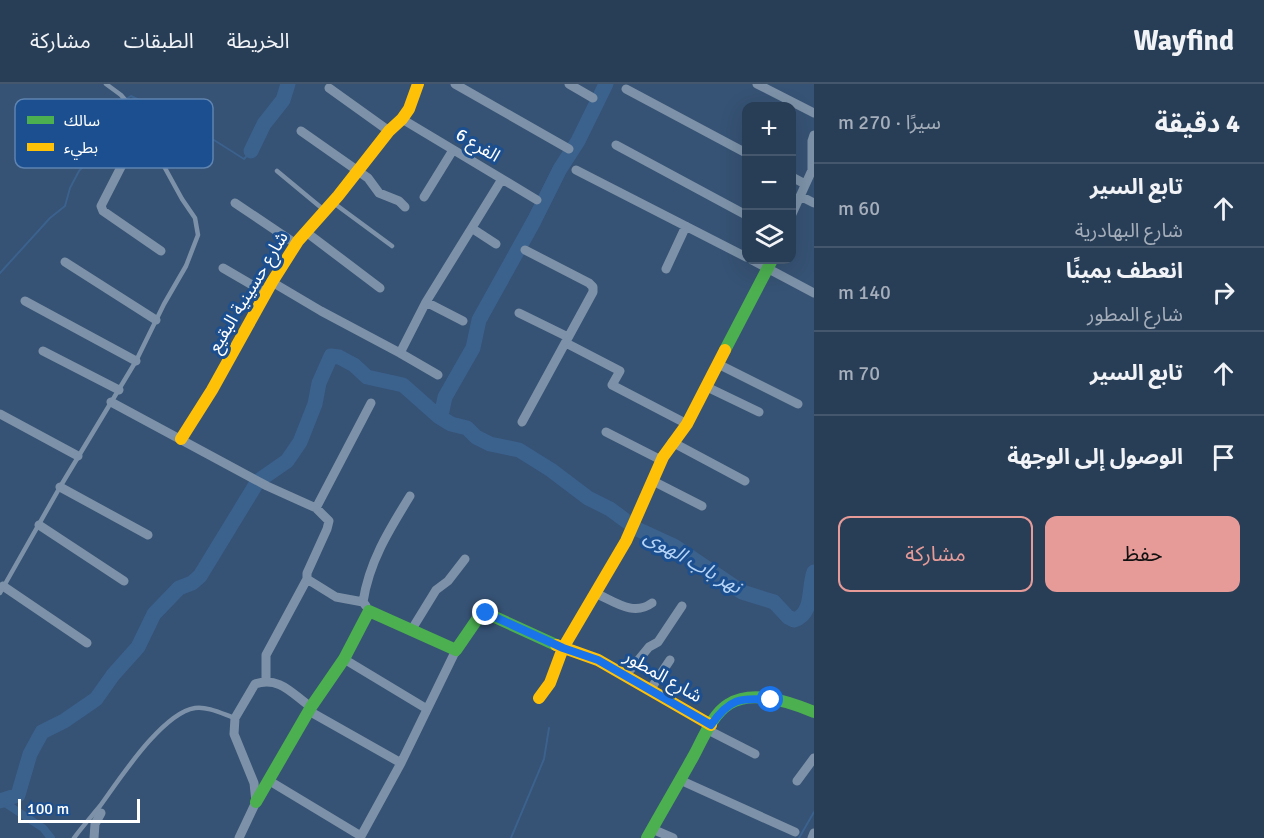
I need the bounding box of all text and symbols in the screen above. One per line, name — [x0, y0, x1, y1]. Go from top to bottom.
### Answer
text: Wayfind — [1133, 24, 1234, 58]
text: مشاركة — [30, 28, 91, 54]
text: الطبقات — [124, 28, 194, 54]
text: الخريطة — [227, 28, 290, 54]
legend — [15, 99, 213, 168]
map controls — [742, 102, 796, 264]
button: + — [742, 102, 796, 156]
text: 4 دقيقة — [1155, 108, 1240, 140]
text: سيرًا · 270 m — [838, 110, 941, 135]
text: سالك — [64, 111, 100, 131]
street label: الفرع 6 — [450, 123, 504, 169]
text: بطيء — [64, 138, 98, 160]
button: − — [742, 156, 796, 210]
text: تابع السير — [1090, 173, 1183, 200]
icon: ahead — [1207, 192, 1240, 225]
text: 60 m — [838, 196, 880, 221]
button: layers — [742, 210, 796, 264]
text: شارع البهادرية — [1075, 218, 1183, 243]
street label: شارع حسينية البقيع — [203, 227, 295, 358]
text: انعطف يمينًا — [1066, 257, 1183, 284]
icon: right — [1207, 276, 1240, 309]
text: 140 m — [838, 280, 891, 305]
text: شارع المطور — [1087, 302, 1183, 327]
icon: ahead — [1207, 357, 1240, 390]
text: تابع السير — [1090, 359, 1183, 386]
text: 70 m — [838, 361, 880, 386]
icon: arrive — [1207, 441, 1240, 474]
text: الوصول إلى الوجهة — [1007, 443, 1183, 470]
button: مشاركة — [838, 516, 1033, 592]
button: حفظ — [1045, 516, 1240, 592]
water label: نهر باب الهوى — [640, 524, 747, 600]
route end — [472, 599, 498, 625]
street label: شارع المطور — [618, 644, 706, 710]
route start — [757, 686, 783, 712]
scale bar — [18, 796, 140, 824]
text: 100 m — [27, 799, 69, 819]

